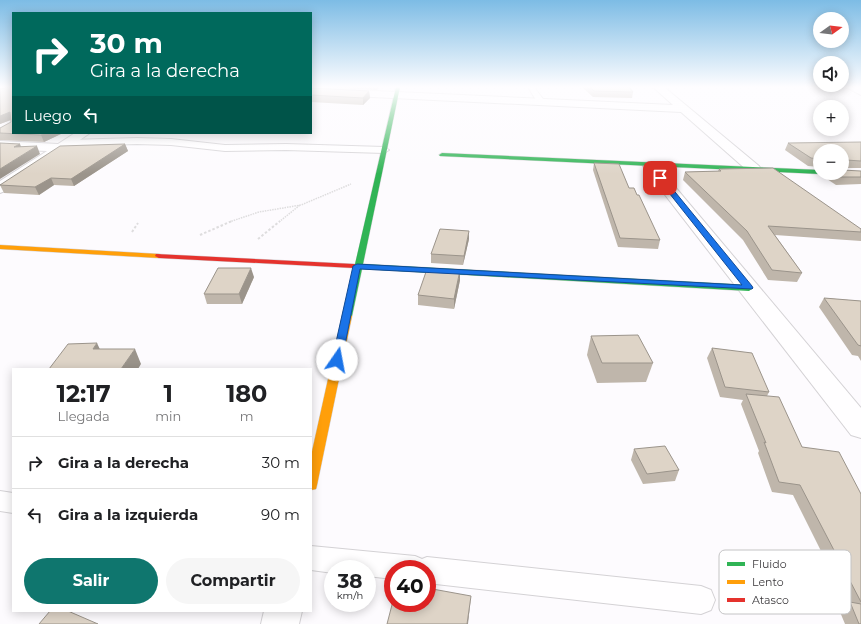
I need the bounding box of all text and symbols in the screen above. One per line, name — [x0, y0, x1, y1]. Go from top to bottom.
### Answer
north arrow — [813, 12, 849, 48]
map controls — [813, 12, 849, 180]
text: 30 m — [90, 26, 163, 60]
icon: right — [24, 28, 76, 80]
button: sound — [813, 56, 849, 92]
text: Gira a la derecha — [90, 60, 240, 82]
button: + — [813, 100, 849, 136]
icon: left — [80, 104, 102, 126]
text: Luego — [24, 106, 72, 125]
button: − — [813, 144, 849, 180]
pin — [643, 161, 677, 195]
icon: arrive — [649, 167, 671, 189]
position arrow — [316, 339, 358, 381]
text: 12:17 — [57, 379, 111, 408]
text: 1 — [164, 379, 173, 408]
text: 180 — [226, 379, 267, 408]
text: Llegada — [58, 408, 110, 424]
text: min — [155, 408, 181, 424]
text: m — [240, 408, 254, 424]
icon: right — [24, 452, 46, 474]
text: Gira a la derecha — [58, 453, 189, 472]
text: 30 m — [262, 453, 300, 472]
icon: left — [24, 504, 46, 526]
text: Gira a la izquierda — [58, 505, 198, 524]
text: 90 m — [261, 505, 300, 524]
legend — [719, 550, 851, 614]
text: Fluido — [752, 557, 787, 571]
button: Salir — [24, 558, 158, 604]
button: Compartir — [166, 558, 300, 604]
speed limit sign: 40 — [384, 560, 436, 612]
text: 38 — [337, 569, 363, 593]
text: Lento — [752, 575, 784, 589]
text: km/h — [337, 589, 363, 602]
text: Atasco — [752, 593, 789, 607]

